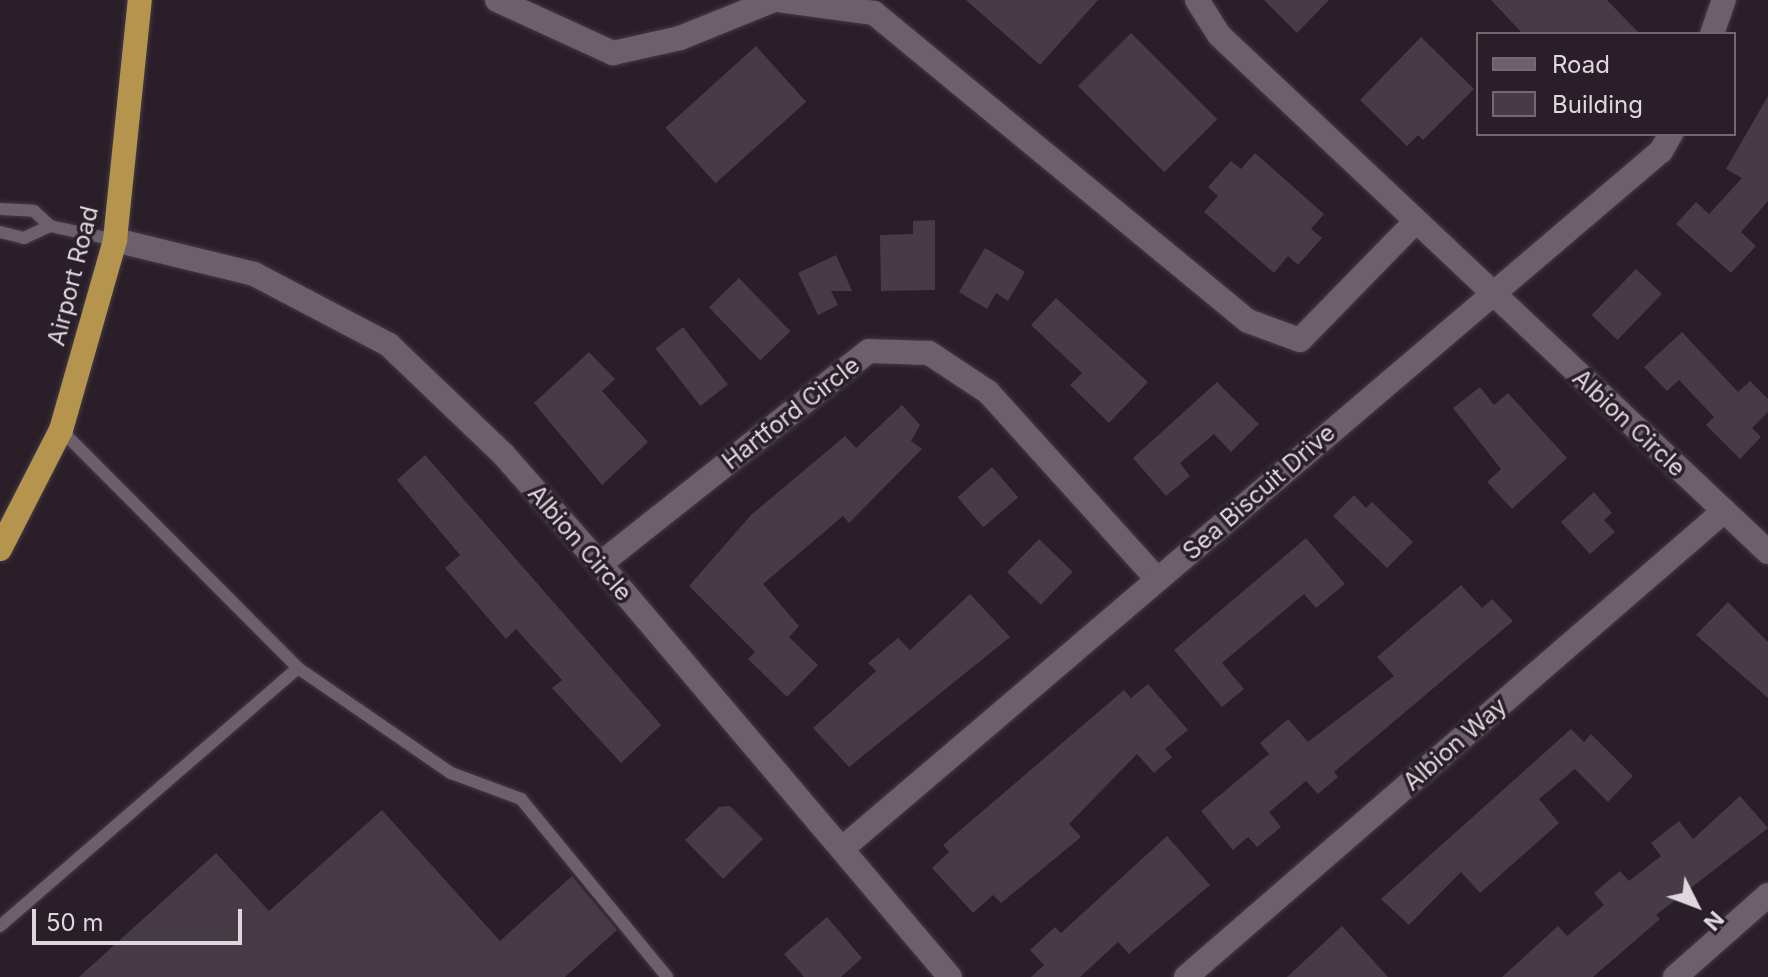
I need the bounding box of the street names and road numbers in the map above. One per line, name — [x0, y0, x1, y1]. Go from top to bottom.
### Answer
street label: Airport Road — [42, 203, 104, 349]
street label: Hartford Circle — [717, 351, 865, 475]
street label: Albion Circle — [1567, 363, 1691, 483]
street label: Sea Biscuit Drive — [1177, 418, 1341, 566]
street label: Albion Circle — [522, 479, 638, 607]
street label: Albion Way — [1398, 691, 1512, 797]

